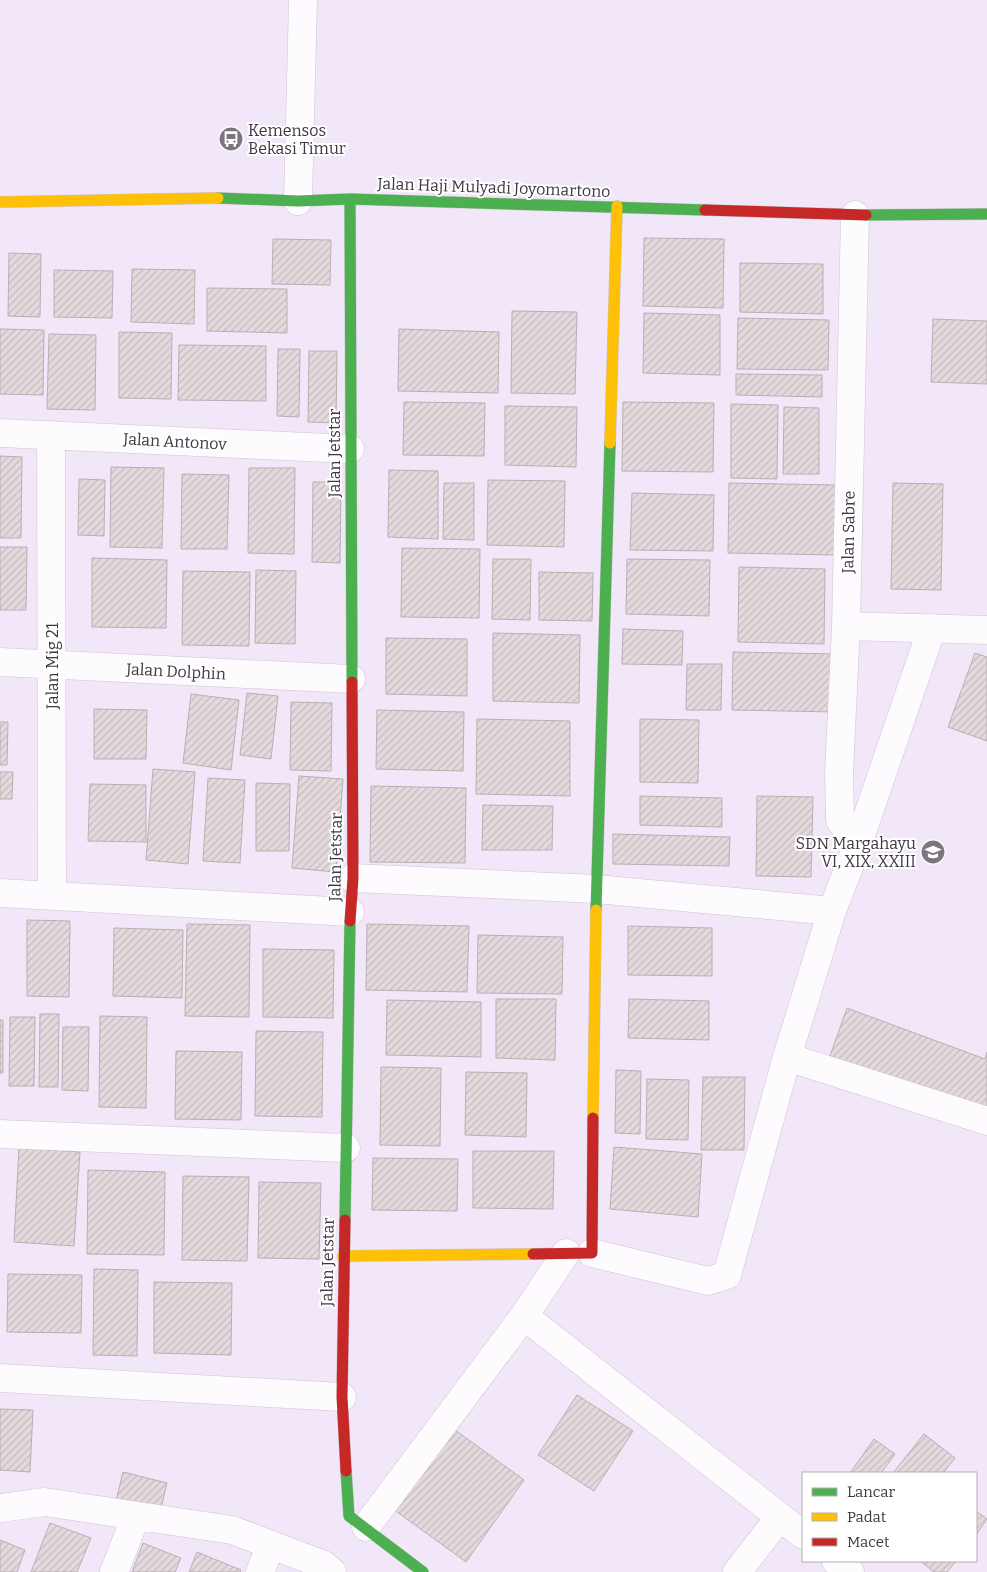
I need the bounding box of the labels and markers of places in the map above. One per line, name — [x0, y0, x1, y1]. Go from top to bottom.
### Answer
place label: Kemensos Bekasi Timur — [248, 121, 346, 158]
bus stop icon: Kemensos Bekasi Timur — [218, 126, 244, 152]
place label: SDN Margahayu VI, XIX, XXIII — [796, 834, 916, 871]
school or university icon: SDN Margahayu VI, XIX, XXIII — [920, 839, 946, 865]

